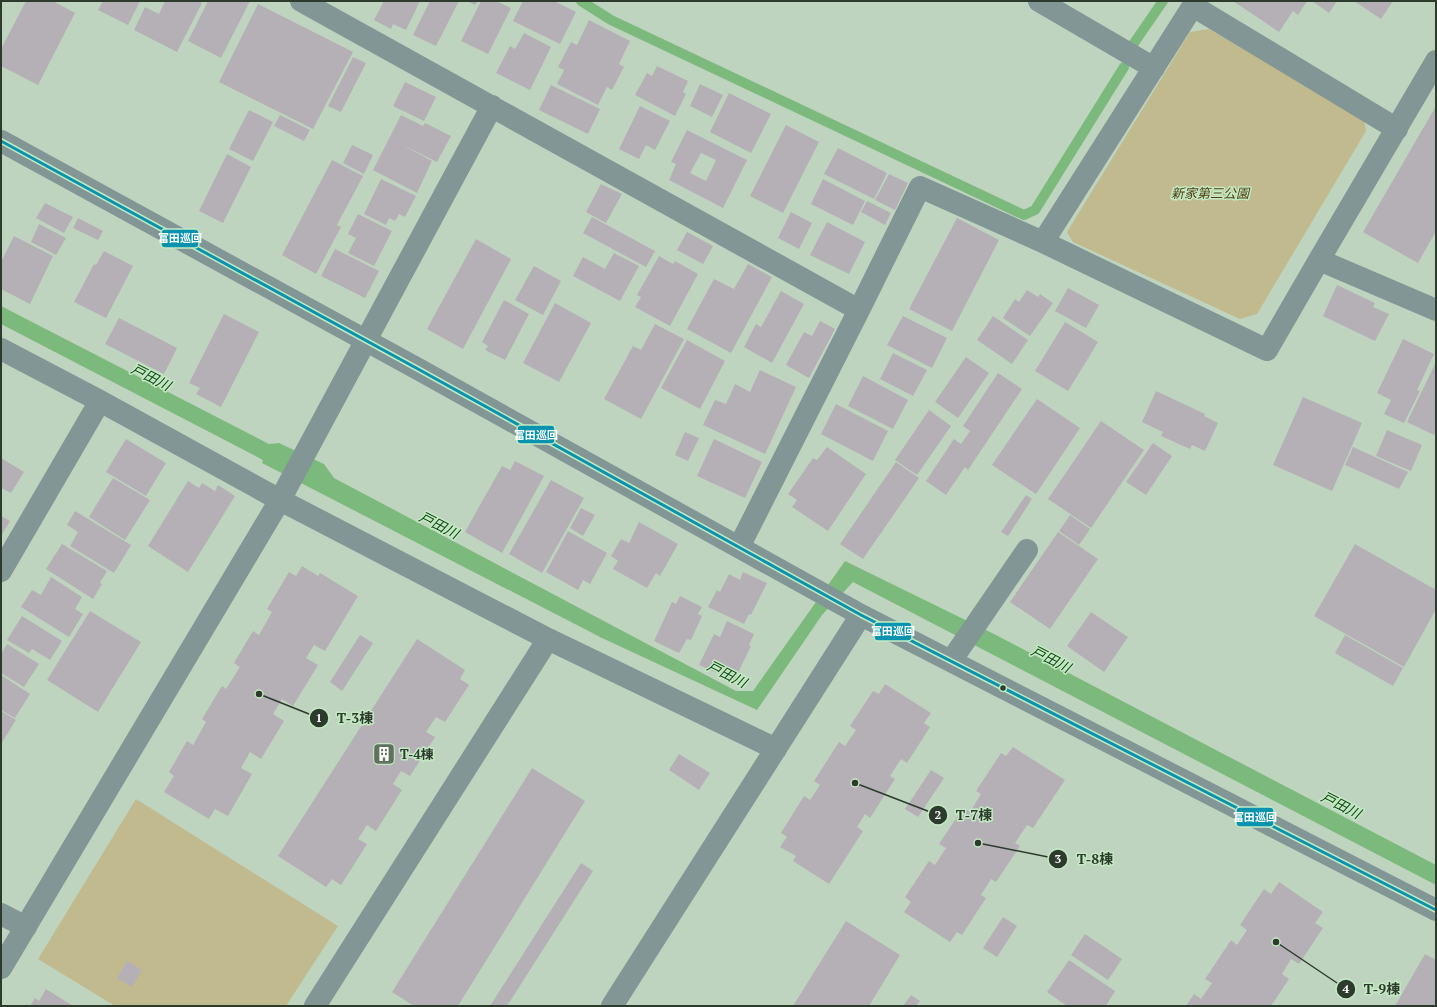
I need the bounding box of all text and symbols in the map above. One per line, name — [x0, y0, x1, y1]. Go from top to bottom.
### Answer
park label: 新家第三公園 — [1171, 184, 1251, 202]
line badge: 富田巡回 — [161, 229, 199, 248]
text: 富田巡回 — [158, 231, 202, 245]
water label: 戸田川 — [128, 359, 176, 395]
line badge: 富田巡回 — [517, 425, 555, 444]
text: 富田巡回 — [514, 428, 558, 442]
water label: 戸田川 — [416, 507, 464, 543]
line badge: 富田巡回 — [874, 622, 912, 641]
text: 富田巡回 — [871, 624, 915, 638]
water label: 戸田川 — [1028, 641, 1076, 677]
water label: 戸田川 — [704, 656, 752, 692]
unlabelled marker — [998, 683, 1008, 693]
callout: T-3棟 — [309, 705, 381, 731]
text: T-3棟 — [337, 708, 373, 727]
text: 1 — [316, 710, 322, 725]
building icon: T-4棟 — [371, 741, 397, 767]
place label: T-4棟 — [400, 745, 434, 763]
water label: 戸田川 — [1318, 787, 1366, 823]
callout: T-7棟 — [928, 802, 1000, 828]
text: T-7棟 — [956, 805, 992, 824]
text: 2 — [935, 807, 942, 822]
line badge: 富田巡回 — [1236, 807, 1274, 827]
text: 富田巡回 — [1233, 810, 1277, 824]
callout: T-8棟 — [1048, 846, 1121, 872]
text: T-8棟 — [1077, 849, 1113, 868]
text: 3 — [1055, 851, 1062, 866]
callout: T-9棟 — [1336, 976, 1408, 1002]
text: T-9棟 — [1364, 979, 1400, 998]
text: 4 — [1343, 981, 1350, 996]

